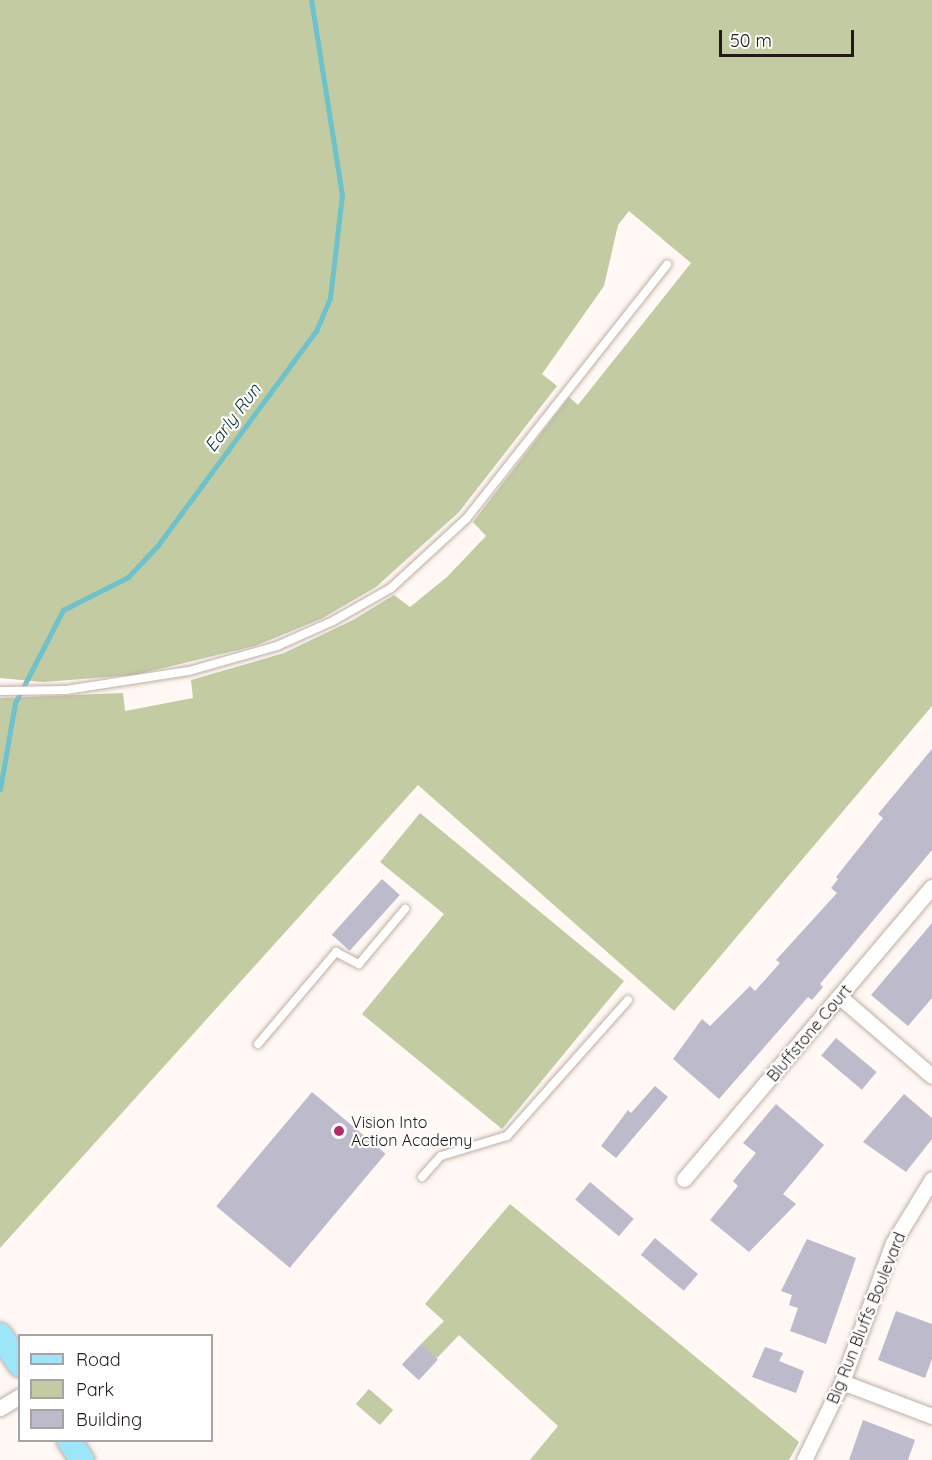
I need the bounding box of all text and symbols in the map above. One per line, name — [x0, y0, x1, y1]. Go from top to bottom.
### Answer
scale bar — [722, 18, 857, 56]
text: 50 m — [730, 29, 772, 52]
water label: Early Run — [200, 380, 266, 456]
street label: Bluffstone Court — [763, 981, 855, 1085]
place label: Vision Into Action Academy — [351, 1112, 472, 1150]
marker: Vision Into Action Academy — [332, 1124, 346, 1138]
street label: Big Run Bluffs Boulevard — [823, 1229, 909, 1407]
legend — [18, 1334, 213, 1442]
text: Road — [76, 1348, 121, 1371]
text: Park — [76, 1378, 114, 1401]
text: Building — [76, 1408, 142, 1431]

